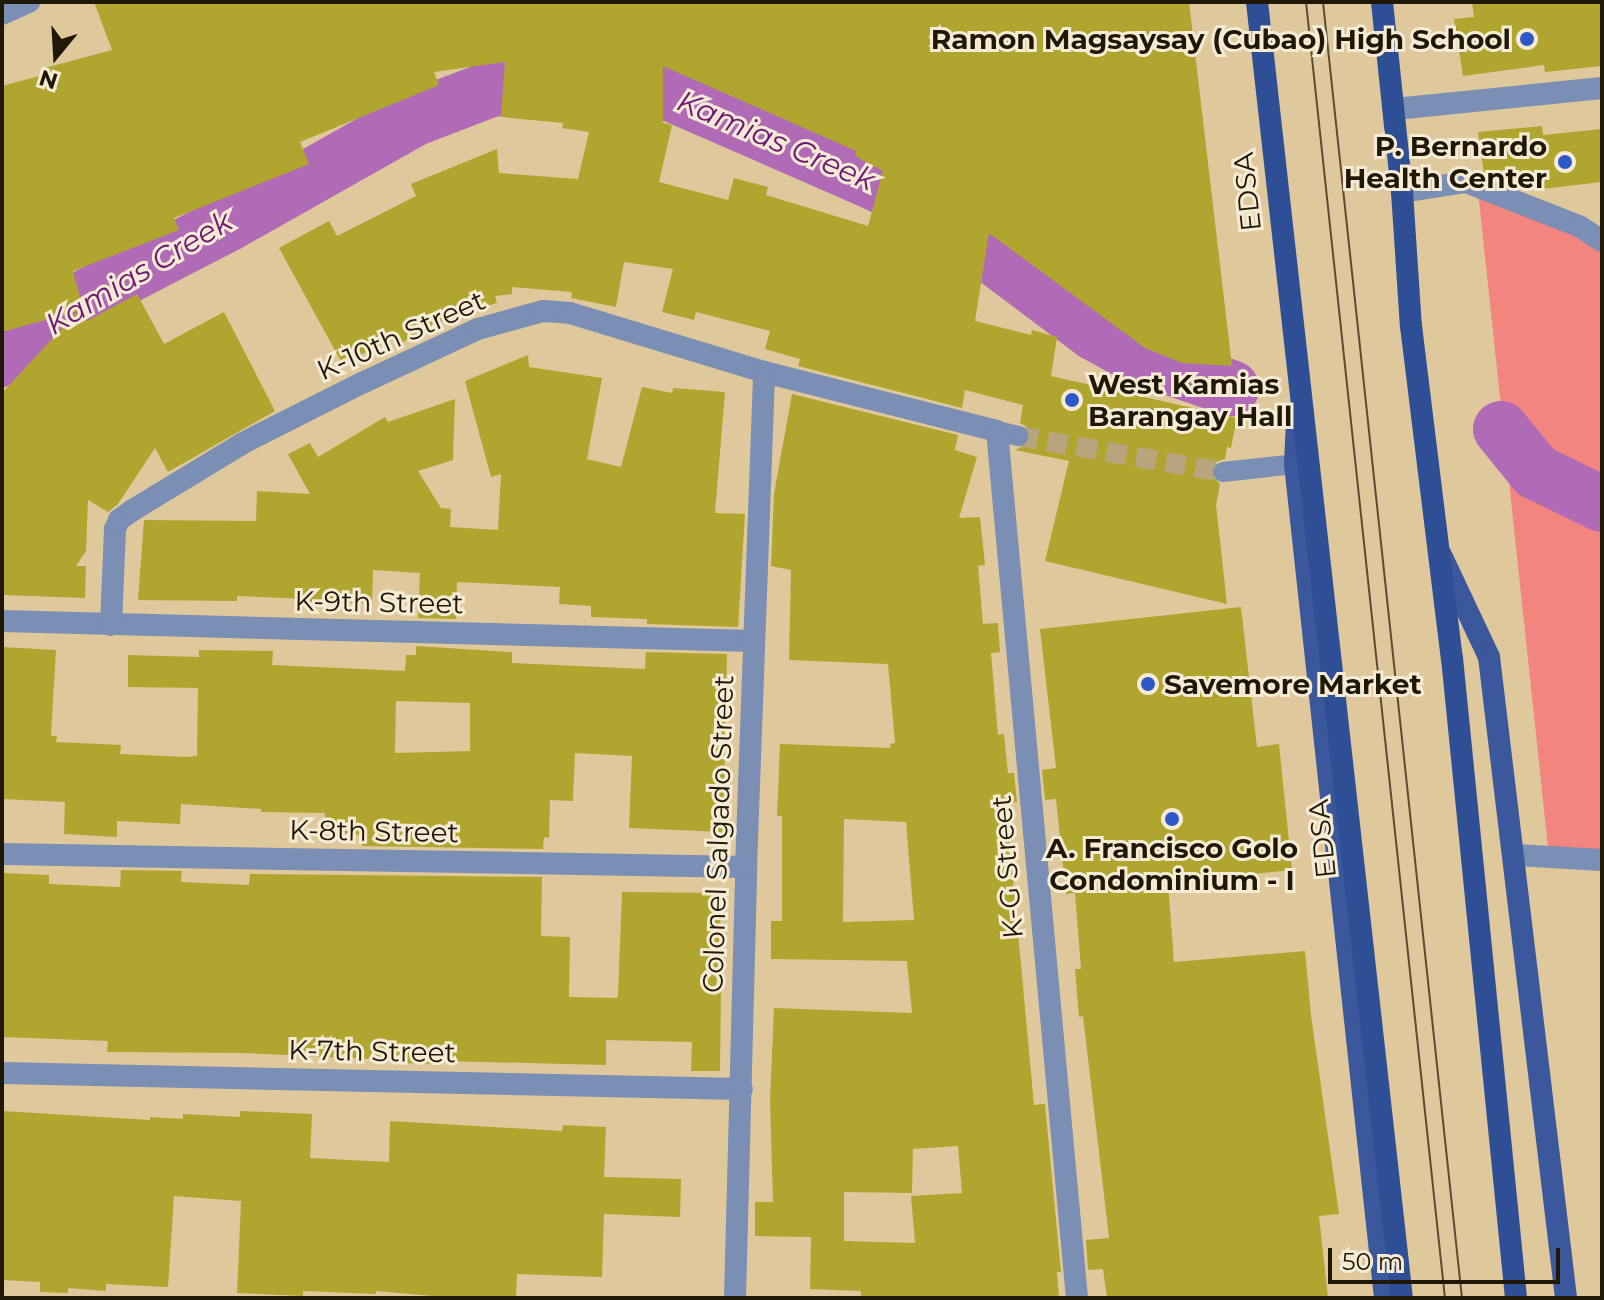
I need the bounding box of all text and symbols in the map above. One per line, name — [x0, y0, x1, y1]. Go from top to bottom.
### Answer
north arrow — [16, 16, 96, 96]
place label: Ramon Magsaysay (Cubao) High School — [931, 22, 1511, 56]
marker: Ramon Magsaysay (Cubao) High School — [1518, 30, 1536, 48]
text: N — [36, 64, 61, 95]
water label: Kamias Creek — [672, 83, 880, 199]
place label: P. Bernardo Health Center — [1344, 129, 1547, 195]
street label: EDSA — [1226, 151, 1268, 233]
marker: P. Bernardo Health Center — [1554, 151, 1576, 173]
water label: Kamias Creek — [39, 203, 239, 343]
street label: K-10th Street — [312, 283, 490, 387]
place label: West Kamias Barangay Hall — [1088, 367, 1292, 433]
marker: West Kamias Barangay Hall — [1063, 391, 1081, 409]
street label: K-9th Street — [294, 584, 464, 620]
place label: Savemore Market — [1164, 667, 1422, 701]
street label: Colonel Salgado Street — [696, 674, 740, 994]
marker: Savemore Market — [1139, 675, 1157, 693]
street label: K-G Street — [984, 794, 1030, 940]
street label: EDSA — [1301, 798, 1343, 880]
marker: A. Francisco Golo Condominium - I — [1163, 810, 1181, 828]
street label: K-8th Street — [289, 813, 459, 849]
place label: A. Francisco Golo Condominium - I — [1046, 831, 1298, 897]
street label: K-7th Street — [288, 1033, 456, 1069]
scale bar — [1332, 1232, 1564, 1282]
text: 50 m — [1342, 1247, 1403, 1276]

